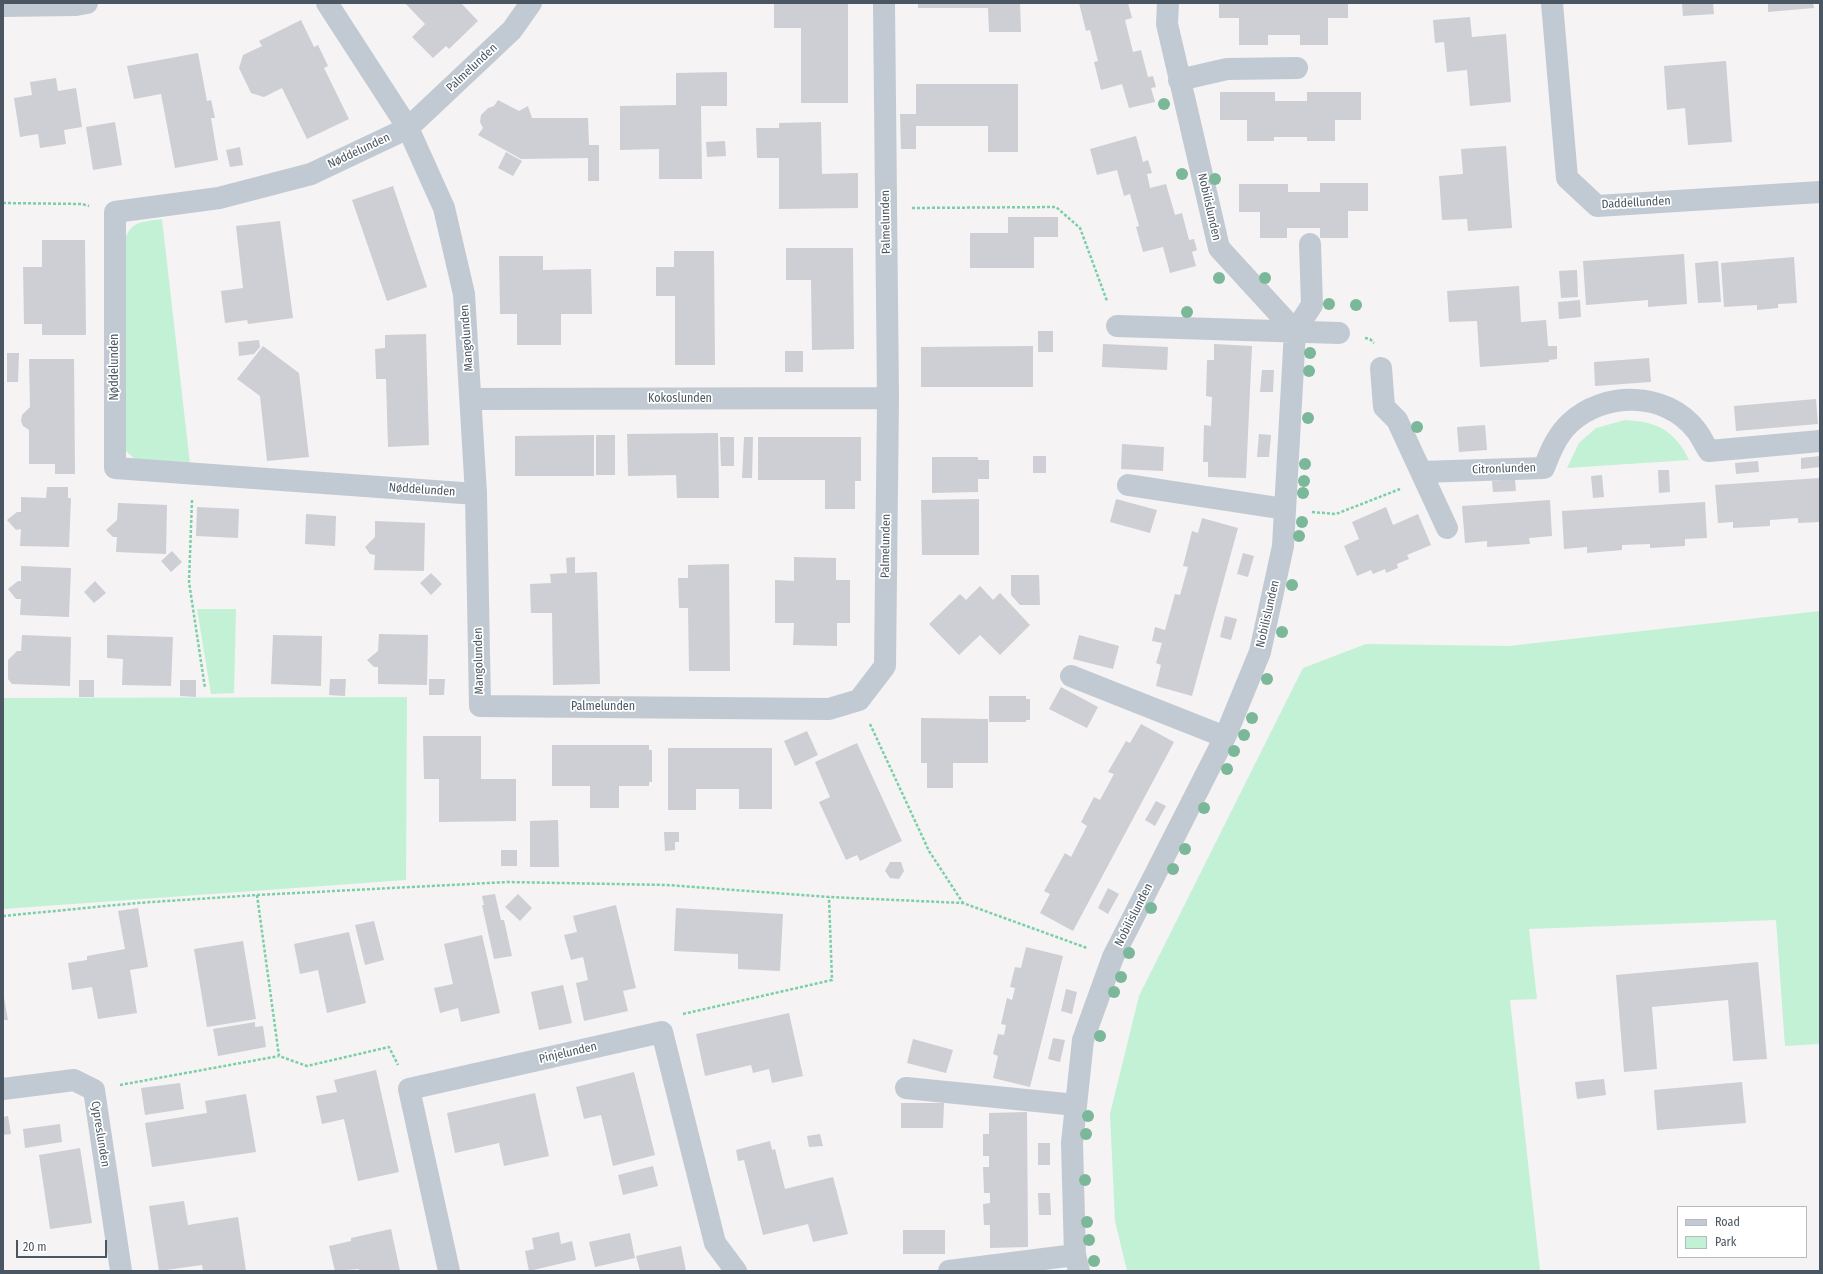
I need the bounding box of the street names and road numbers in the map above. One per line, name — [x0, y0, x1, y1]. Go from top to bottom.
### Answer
street label: Palmelunden — [444, 41, 500, 95]
street label: Nøddelunden — [326, 130, 392, 172]
street label: Nobilislunden — [1194, 172, 1224, 242]
street label: Palmelunden — [878, 190, 894, 254]
street label: Daddellunden — [1601, 194, 1671, 212]
street label: Mangolunden — [457, 304, 477, 372]
street label: Nøddelunden — [108, 334, 122, 400]
street label: Kokoslunden — [648, 392, 712, 406]
street label: Citronlunden — [1472, 461, 1536, 477]
street label: Nøddelunden — [388, 480, 456, 500]
street label: Palmelunden — [878, 514, 894, 578]
street label: Nobilislunden — [1253, 579, 1283, 649]
street label: Mangolunden — [471, 627, 487, 695]
street label: Palmelunden — [571, 700, 635, 714]
street label: Nobilislunden — [1112, 881, 1156, 949]
street label: Pinjelunden — [538, 1039, 598, 1067]
street label: Cypreslunden — [88, 1100, 112, 1168]

